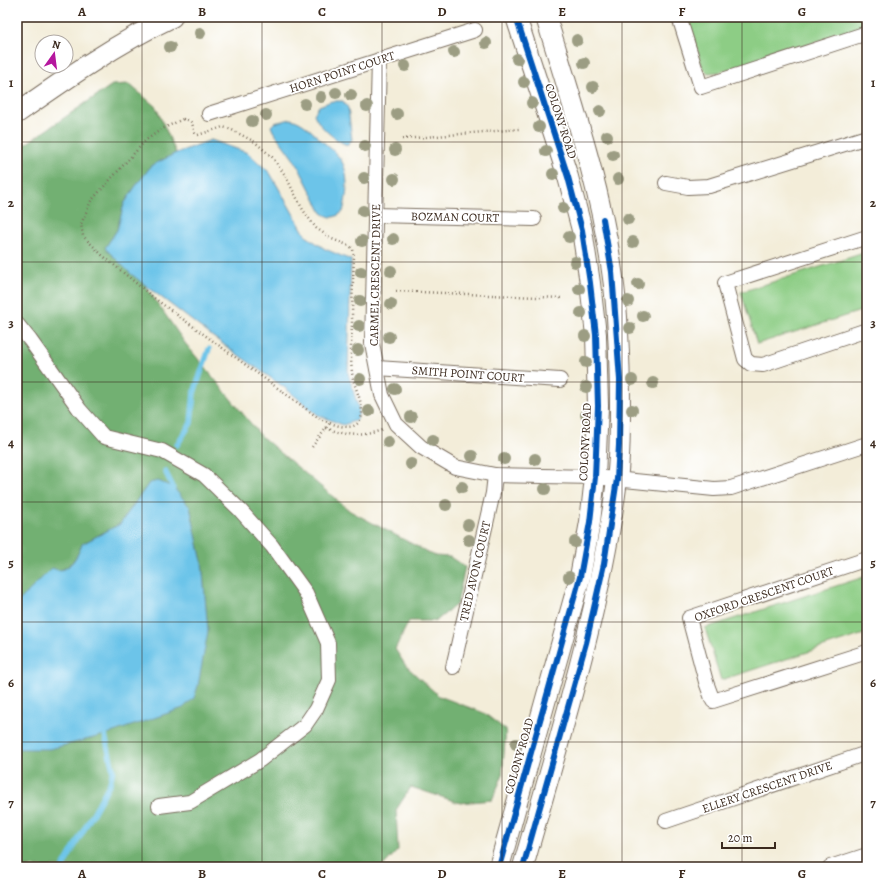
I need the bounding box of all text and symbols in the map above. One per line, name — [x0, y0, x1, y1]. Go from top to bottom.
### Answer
text: A — [77, 3, 87, 20]
text: B — [198, 3, 206, 20]
text: C — [318, 3, 326, 20]
text: D — [437, 3, 447, 20]
text: E — [558, 3, 566, 20]
text: F — [679, 3, 686, 20]
text: G — [798, 3, 806, 20]
north arrow — [34, 34, 74, 74]
text: N — [51, 37, 62, 53]
street label: HORN POINT COURT — [287, 47, 397, 97]
text: 1 — [9, 74, 14, 91]
text: 1 — [871, 74, 876, 91]
street label: COLONY ROAD — [541, 81, 581, 161]
text: 2 — [8, 194, 15, 211]
text: 2 — [870, 194, 877, 211]
street label: CARMEL CRESCENT DRIVE — [366, 204, 384, 346]
street label: BOZMAN COURT — [411, 208, 500, 226]
text: 3 — [8, 314, 14, 331]
text: 3 — [870, 314, 876, 331]
street label: SMITH POINT COURT — [411, 362, 525, 386]
street label: COLONY ROAD — [575, 402, 595, 482]
text: 4 — [8, 434, 14, 451]
text: 4 — [870, 434, 876, 451]
street label: TRED AVON COURT — [456, 519, 494, 623]
text: 5 — [8, 554, 14, 571]
text: 5 — [870, 554, 876, 571]
street label: OXFORD CRESCENT COURT — [692, 562, 836, 625]
text: 6 — [8, 674, 14, 691]
text: 6 — [870, 674, 876, 691]
street label: COLONY ROAD — [501, 716, 537, 796]
street label: ELLERY CRESCENT DRIVE — [700, 757, 834, 817]
text: 7 — [8, 794, 14, 811]
text: 7 — [870, 794, 876, 811]
scale bar — [722, 824, 775, 850]
text: 20 m — [728, 830, 752, 846]
text: A — [77, 865, 87, 882]
text: B — [198, 865, 206, 882]
text: C — [318, 865, 326, 882]
text: D — [437, 865, 447, 882]
text: E — [558, 865, 566, 882]
text: F — [679, 865, 686, 882]
text: G — [798, 865, 806, 882]

